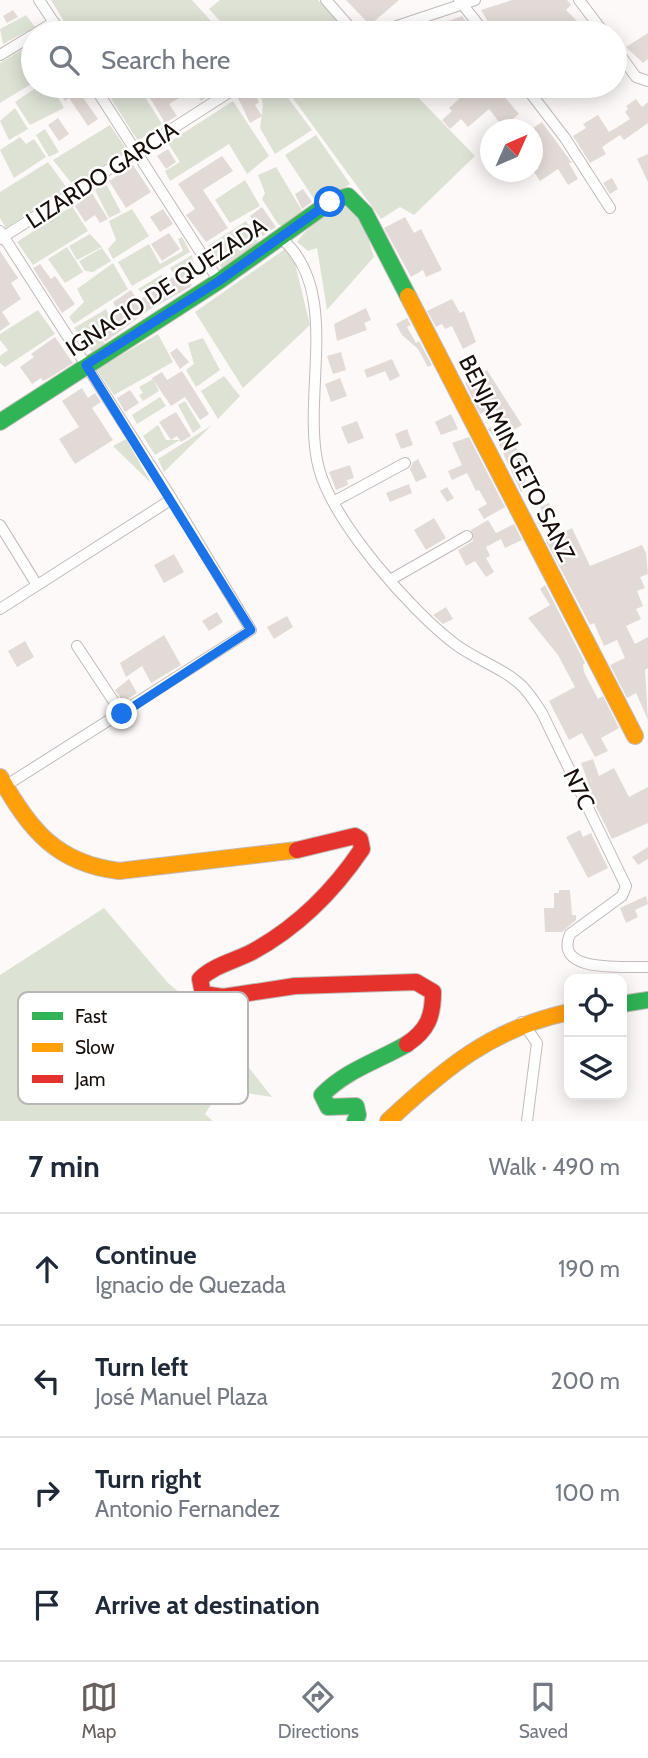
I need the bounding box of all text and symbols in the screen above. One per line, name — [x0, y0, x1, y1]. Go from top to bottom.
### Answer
search box — [21, 21, 627, 98]
icon: search — [45, 41, 83, 79]
text: Search here — [101, 44, 230, 76]
street label: LIZARDO GARCIA — [21, 116, 183, 234]
north arrow — [480, 119, 543, 182]
route start — [314, 186, 345, 217]
street label: IGNACIO DE QUEZADA — [60, 212, 272, 362]
street label: BENJAMIN GETO SANZ — [453, 350, 581, 566]
route end — [106, 698, 137, 729]
street label: N7C — [557, 764, 601, 814]
map controls — [564, 974, 627, 1100]
button: locate — [564, 974, 627, 1037]
legend — [18, 992, 248, 1104]
text: Fast — [75, 1005, 108, 1028]
text: Slow — [75, 1036, 115, 1059]
button: layers — [564, 1037, 627, 1100]
text: Jam — [74, 1068, 105, 1091]
text: 7 min — [28, 1148, 100, 1185]
text: Walk · 490 m — [489, 1153, 620, 1181]
text: Continue — [95, 1239, 197, 1271]
icon: ahead — [28, 1250, 66, 1288]
text: 190 m — [558, 1255, 620, 1283]
text: Ignacio de Quezada — [95, 1271, 286, 1299]
text: Turn left — [95, 1351, 188, 1383]
icon: left — [28, 1362, 66, 1400]
text: 200 m — [550, 1367, 620, 1395]
text: José Manuel Plaza — [95, 1383, 268, 1411]
text: Turn right — [95, 1463, 201, 1495]
icon: right — [28, 1474, 66, 1512]
text: 100 m — [555, 1479, 620, 1507]
text: Antonio Fernandez — [95, 1495, 280, 1523]
icon: arrive — [28, 1586, 66, 1624]
text: Arrive at destination — [95, 1589, 320, 1621]
tab: Map — [80, 1678, 118, 1743]
tab: Directions — [278, 1678, 359, 1743]
tab: Saved — [519, 1678, 568, 1743]

